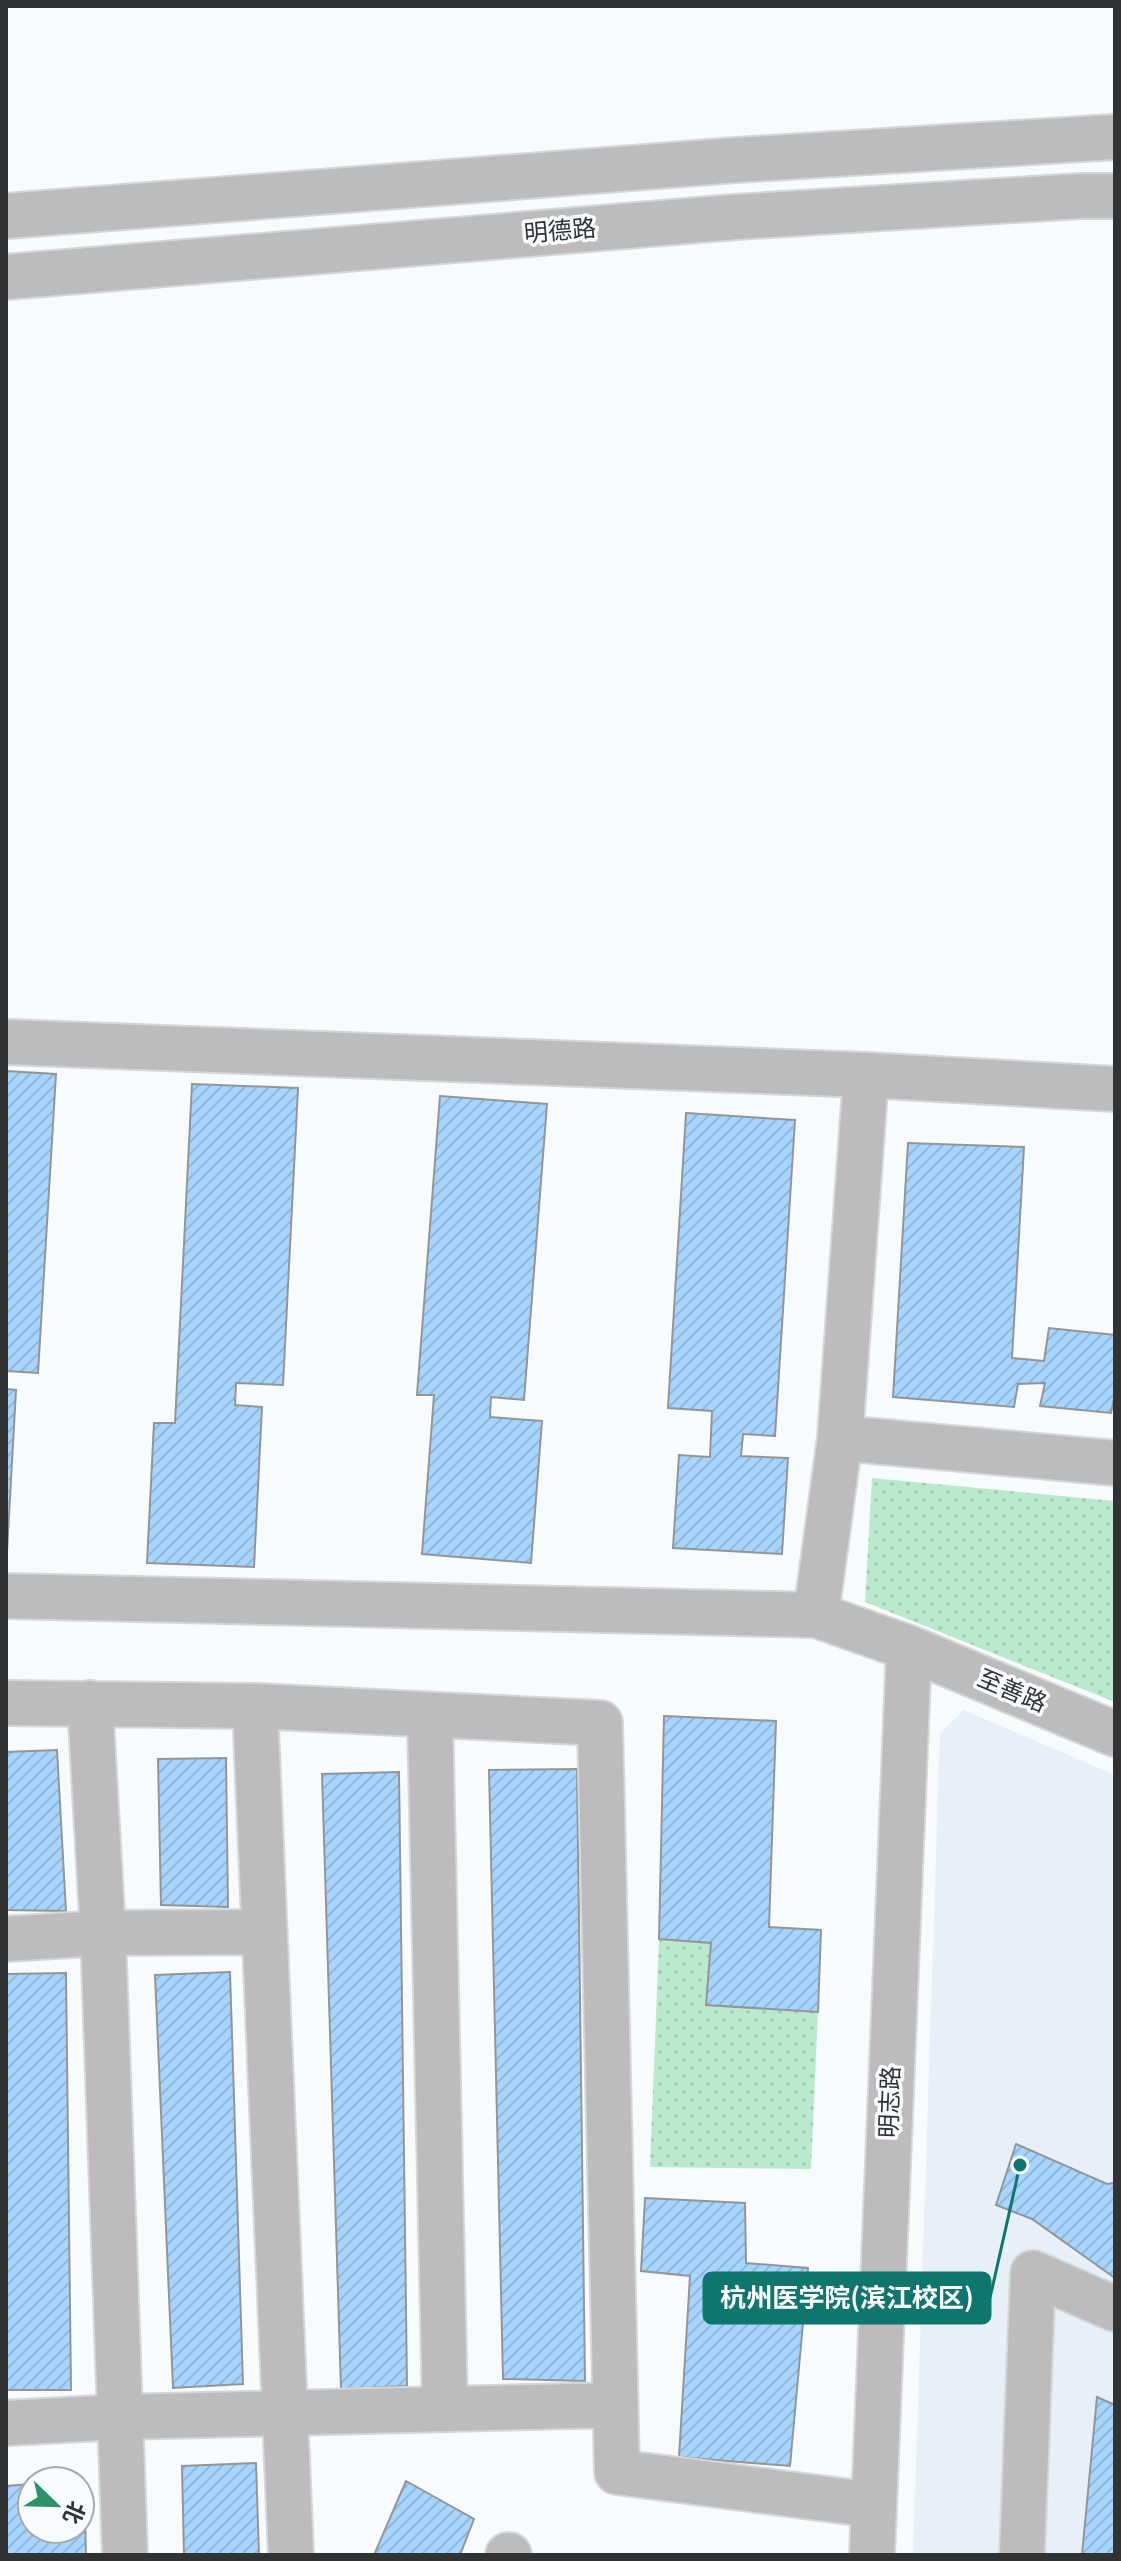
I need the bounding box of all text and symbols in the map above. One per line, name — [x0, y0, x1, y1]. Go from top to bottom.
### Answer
street label: 明德路 — [522, 208, 597, 249]
street label: 至善路 — [973, 1659, 1053, 1719]
street label: 明志路 — [869, 2065, 906, 2139]
callout: 杭州医学院(滨江校区) — [704, 2273, 990, 2323]
text: 杭州医学院(滨江校区) — [720, 2277, 974, 2314]
north arrow — [16, 2465, 96, 2545]
text: 北 — [57, 2497, 95, 2530]

